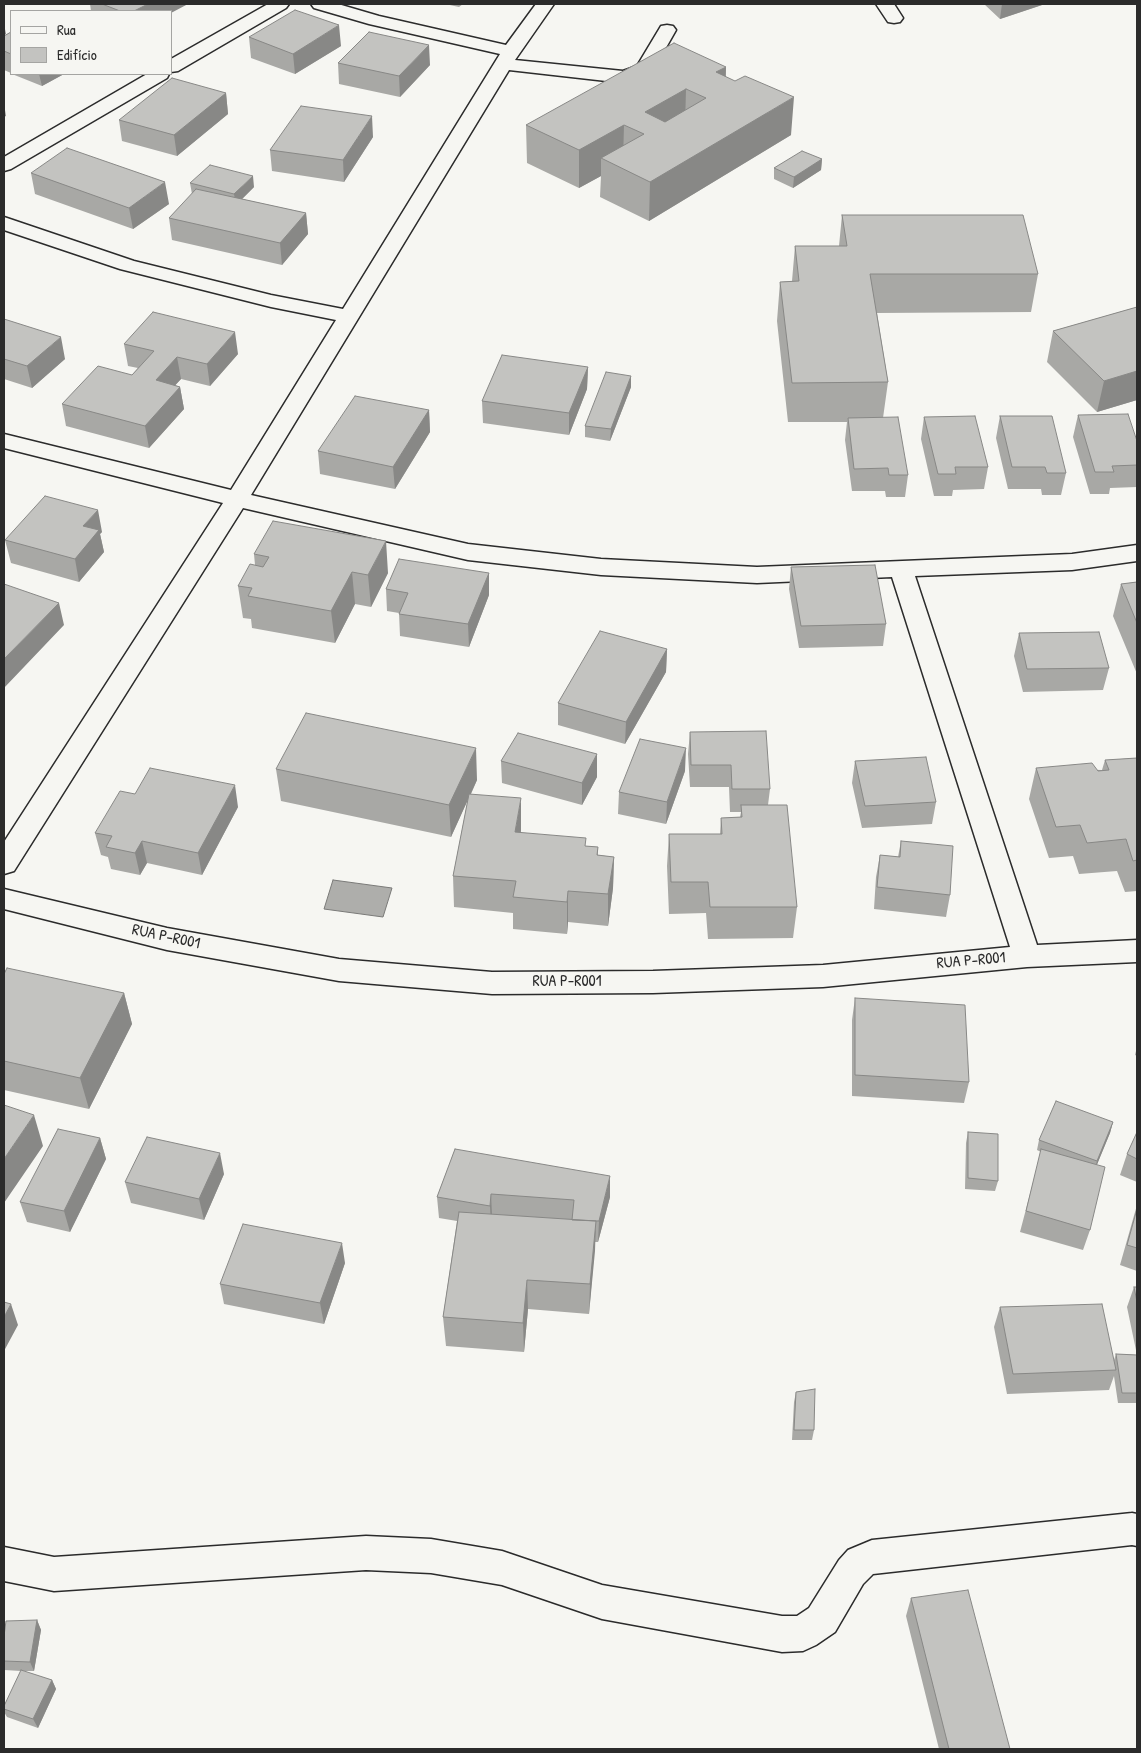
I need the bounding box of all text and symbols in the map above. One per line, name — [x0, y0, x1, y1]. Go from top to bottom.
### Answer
legend — [10, 10, 172, 75]
text: Rua — [57, 19, 76, 40]
text: Edifício — [57, 44, 97, 65]
street label: RUA P-R001 — [130, 920, 202, 954]
street label: RUA P-R001 — [936, 948, 1006, 974]
street label: RUA P-R001 — [532, 972, 602, 992]

